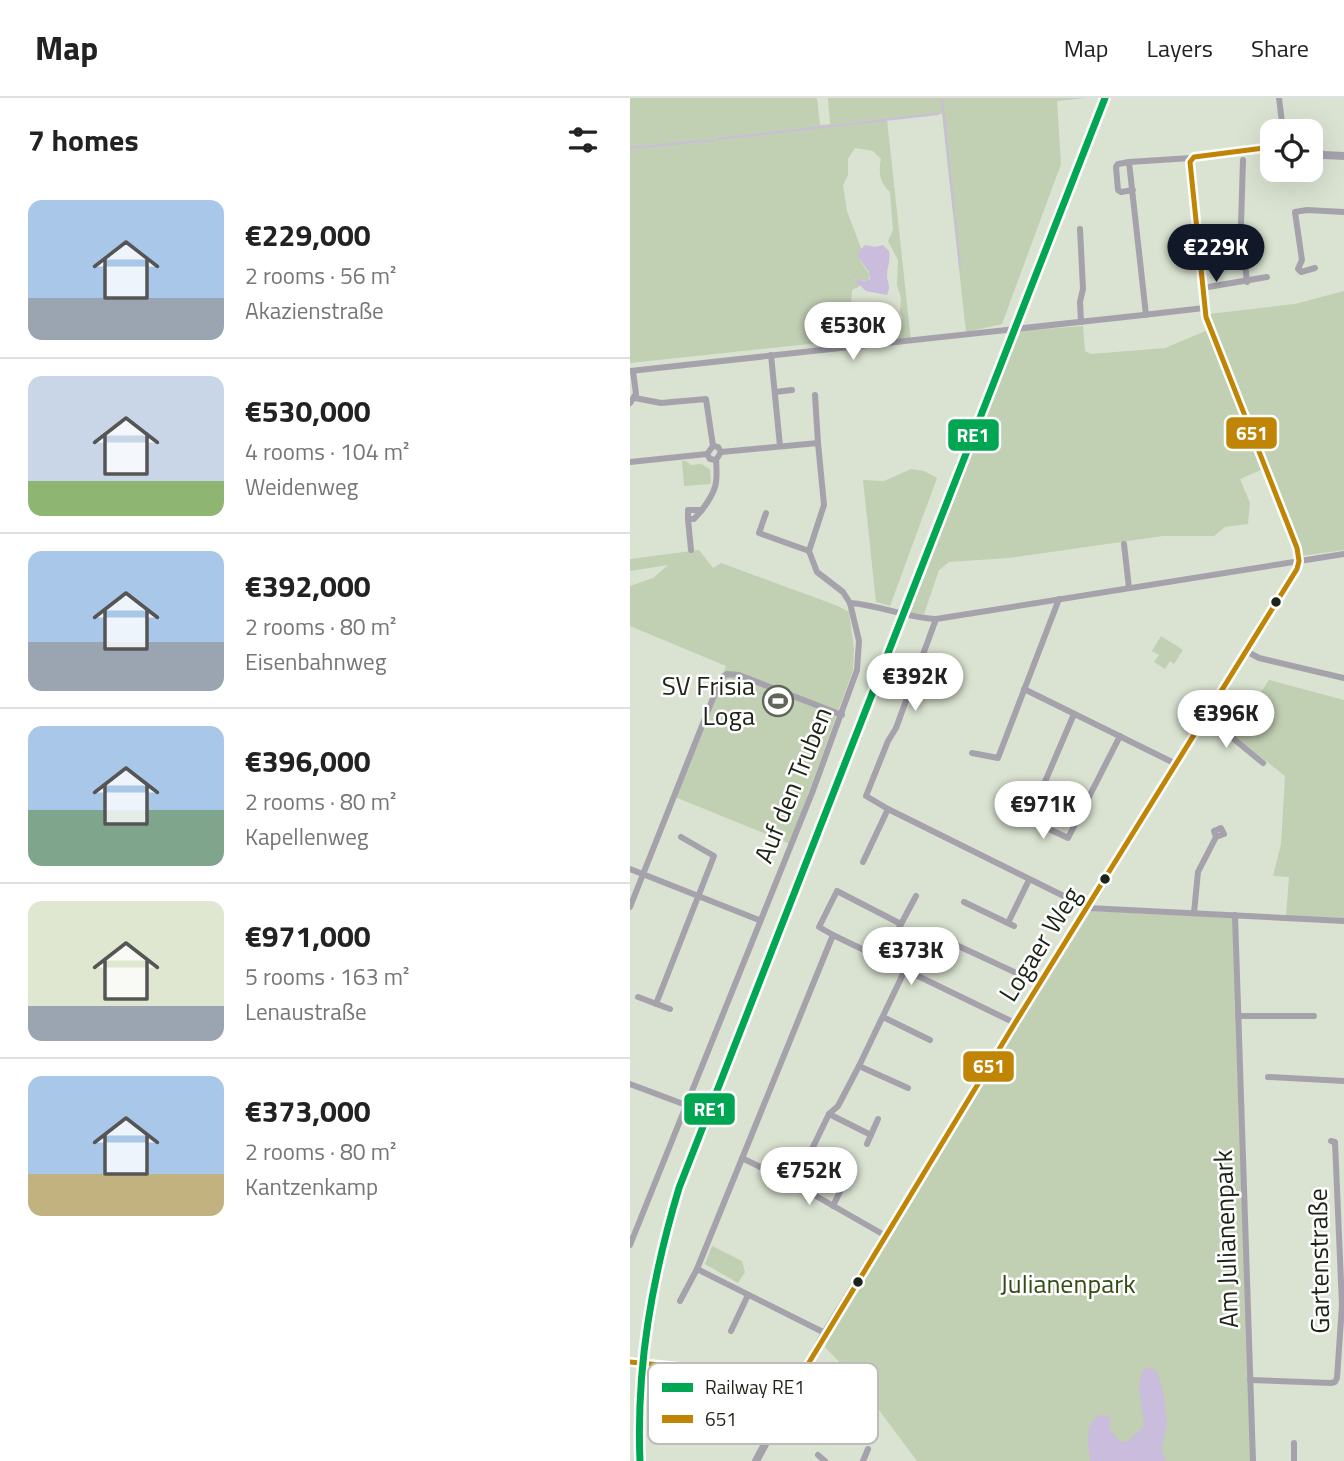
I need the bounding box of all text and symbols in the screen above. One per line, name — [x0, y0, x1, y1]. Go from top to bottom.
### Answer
text: Map — [35, 23, 98, 73]
text: Map — [1064, 30, 1109, 66]
text: Layers — [1147, 30, 1213, 66]
text: Share — [1251, 30, 1309, 66]
text: 7 homes — [28, 117, 139, 163]
map controls — [1260, 119, 1323, 182]
button: locate — [1260, 119, 1323, 182]
icon: filters — [564, 121, 602, 159]
text: €229,000 — [245, 212, 371, 258]
pin: €229K — [1167, 225, 1265, 284]
icon: home — [84, 228, 168, 312]
text: €229K — [1183, 229, 1249, 264]
text: 2 rooms · 56 m² — [245, 258, 396, 293]
text: Akazienstraße — [245, 293, 384, 328]
pin: €530K — [804, 302, 902, 362]
text: €530K — [820, 307, 886, 342]
text: €530,000 — [245, 388, 371, 434]
icon: home — [84, 404, 168, 488]
line badge: 651 — [1225, 416, 1278, 450]
line badge: RE1 — [947, 418, 1000, 452]
text: 651 — [1236, 418, 1268, 447]
text: RE1 — [957, 420, 989, 449]
text: 4 rooms · 104 m² — [245, 434, 409, 469]
text: Weidenweg — [245, 469, 358, 504]
text: €392,000 — [245, 563, 371, 609]
icon: home — [84, 579, 168, 663]
unlabelled marker — [1269, 595, 1283, 609]
text: 2 rooms · 80 m² — [245, 609, 396, 644]
text: Eisenbahnweg — [245, 644, 386, 679]
pin: €392K — [866, 654, 964, 713]
text: €392K — [882, 658, 948, 693]
place label: SV Frisia Loga — [662, 666, 755, 735]
sports icon: SV Frisia Loga — [761, 684, 795, 718]
pin: €396K — [1177, 690, 1275, 750]
text: €396K — [1193, 695, 1259, 730]
street label: Auf den Truben — [744, 701, 842, 869]
text: €396,000 — [245, 738, 371, 784]
icon: home — [84, 754, 168, 838]
pin: €971K — [994, 782, 1092, 841]
text: 2 rooms · 80 m² — [245, 784, 396, 819]
text: €971K — [1010, 786, 1076, 821]
text: Kapellenweg — [245, 819, 369, 854]
unlabelled marker — [1098, 872, 1112, 886]
street label: Logaer Weg — [989, 879, 1090, 1009]
text: €971,000 — [245, 913, 371, 959]
pin: €373K — [862, 928, 960, 987]
icon: home — [84, 929, 168, 1013]
text: €373K — [878, 932, 944, 967]
text: 5 rooms · 163 m² — [245, 959, 409, 994]
text: Lenaustraße — [245, 994, 367, 1029]
line badge: 651 — [962, 1050, 1015, 1083]
text: 651 — [973, 1051, 1005, 1080]
text: €373,000 — [245, 1088, 371, 1134]
line badge: RE1 — [683, 1092, 736, 1126]
text: RE1 — [694, 1094, 726, 1123]
icon: home — [84, 1104, 168, 1188]
text: 2 rooms · 80 m² — [245, 1134, 396, 1169]
pin: €752K — [760, 1148, 858, 1207]
street label: Am Julianenpark — [1203, 1149, 1248, 1329]
text: €752K — [776, 1152, 842, 1187]
text: Kantzenkamp — [245, 1169, 378, 1204]
street label: Gartenstraße — [1298, 1188, 1339, 1334]
park label: Julianenpark — [1000, 1264, 1136, 1303]
unlabelled marker — [851, 1275, 865, 1289]
legend — [648, 1363, 878, 1444]
text: Railway RE1 — [705, 1372, 805, 1401]
text: 651 — [705, 1404, 737, 1433]

